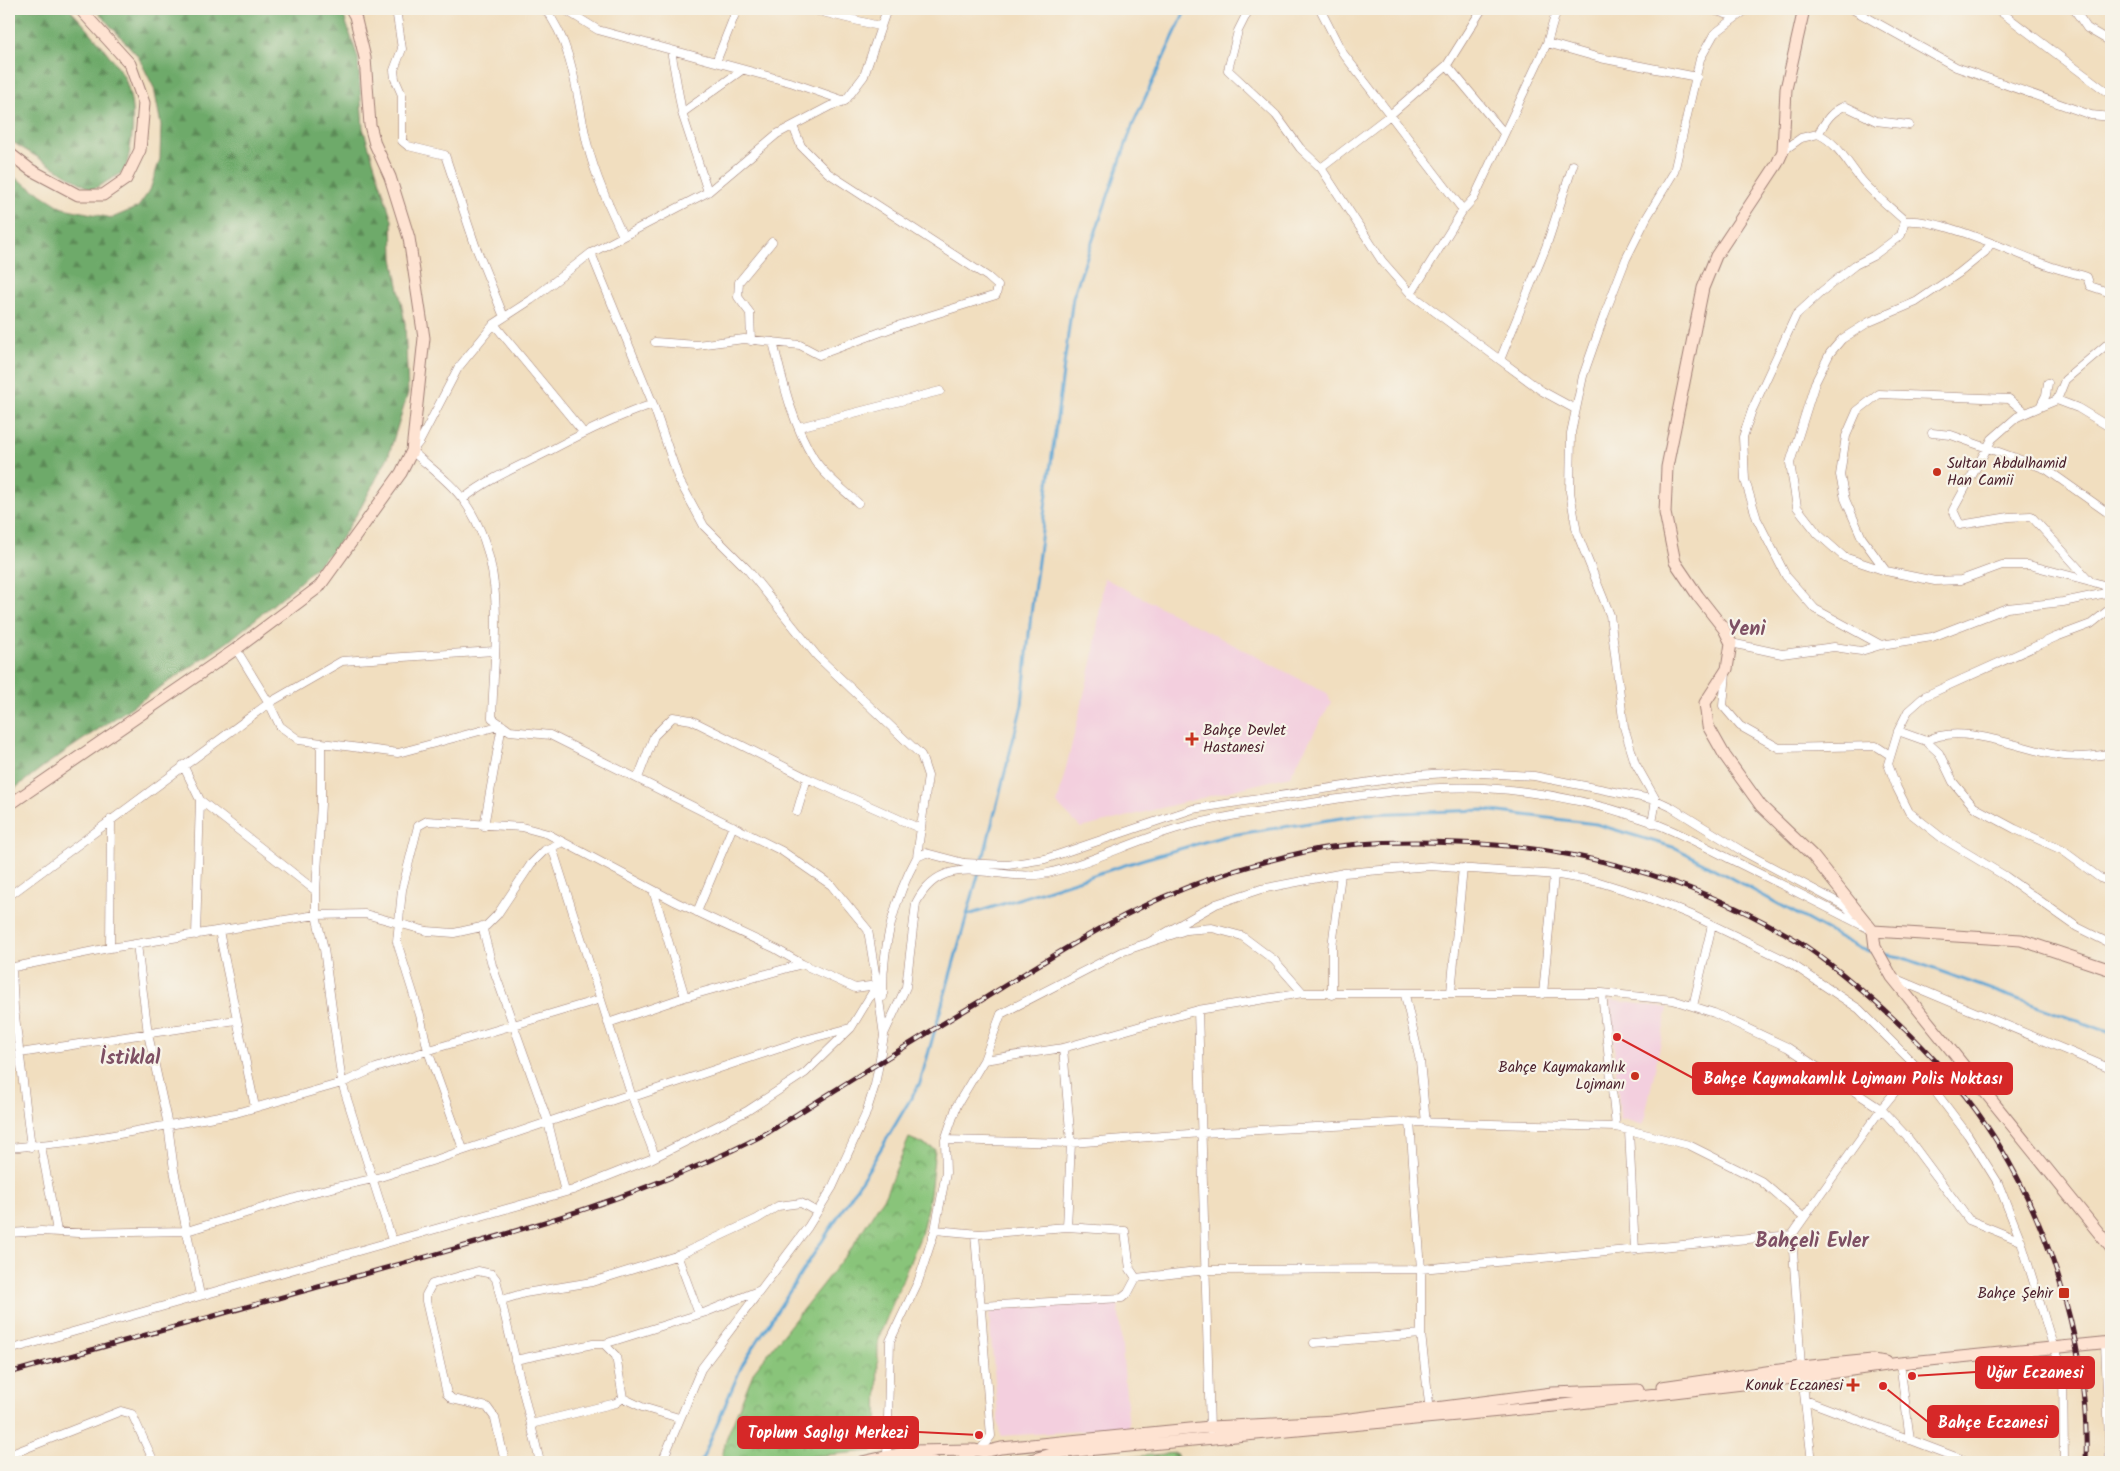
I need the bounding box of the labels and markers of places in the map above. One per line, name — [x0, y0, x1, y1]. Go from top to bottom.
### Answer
place label: Sultan Abdulhamid Han Camii — [1947, 452, 2067, 493]
marker: Sultan Abdulhamid Han Camii — [1931, 466, 1943, 478]
place label: Bahçe Devlet Hastanesi — [1203, 719, 1286, 760]
marker: Bahçe Devlet Hastanesi — [1185, 732, 1199, 746]
place label: Bahçe Kaymakamlık Lojmanı — [1498, 1056, 1626, 1097]
callout: Bahçe Kaymakamlık Lojmanı Polis Noktası — [1693, 1063, 2012, 1094]
marker: Bahçe Kaymakamlık Lojmanı — [1629, 1070, 1641, 1082]
place label: Bahçe Şehir — [1977, 1282, 2054, 1306]
marker: Bahçe Şehir — [2057, 1286, 2071, 1300]
callout: Uğur Eczanesi — [1976, 1357, 2094, 1388]
place label: Konuk Eczanesi — [1745, 1374, 1844, 1398]
marker: Konuk Eczanesi — [1847, 1379, 1859, 1391]
callout: Bahçe Eczanesi — [1928, 1406, 2058, 1437]
callout: Toplum Saglıgı Merkezi — [738, 1417, 918, 1448]

